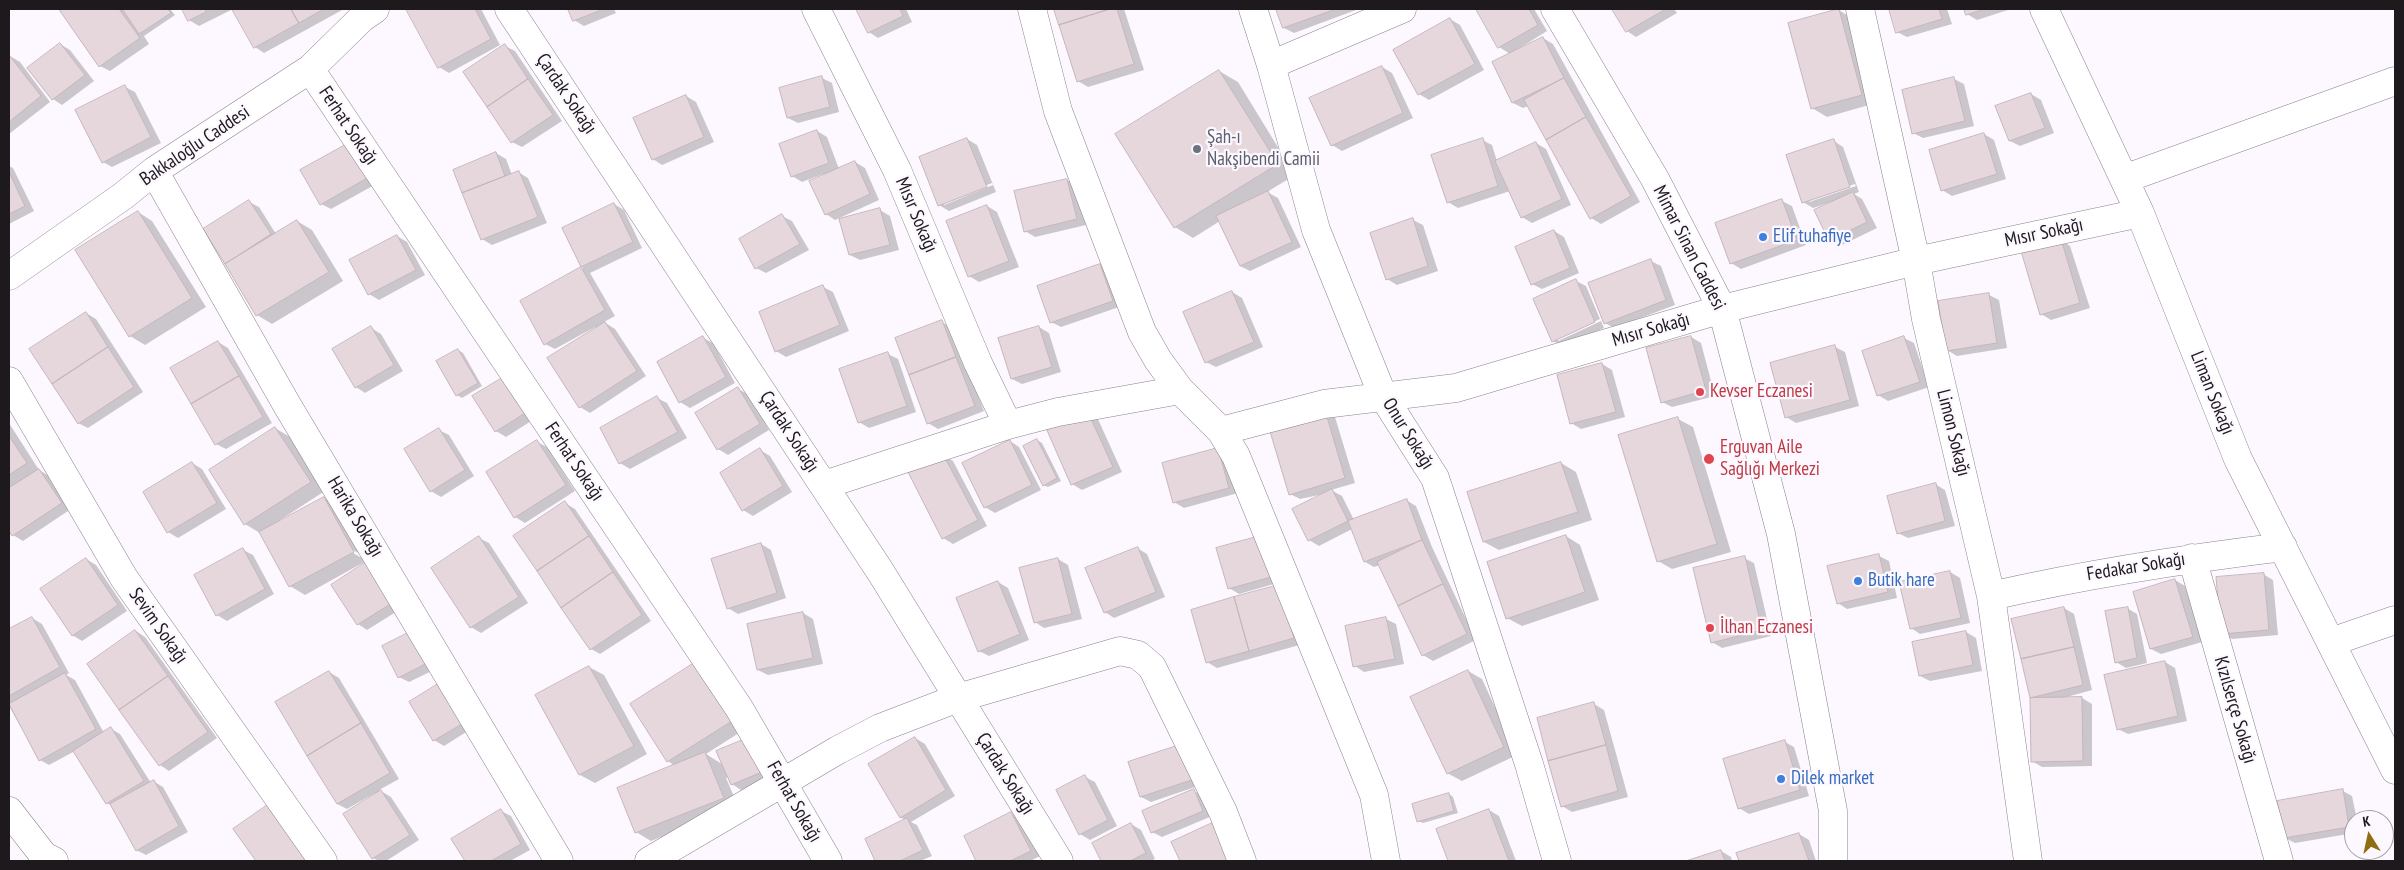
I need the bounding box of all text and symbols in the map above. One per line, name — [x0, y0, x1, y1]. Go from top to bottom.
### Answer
street label: Çardak Sokağı — [531, 49, 601, 139]
street label: Ferhat Sokağı — [313, 82, 383, 170]
street label: Bakkaloğlu Caddesi — [136, 101, 254, 191]
place label: Şah-ı Nakşibendi Camii — [1207, 127, 1320, 171]
marker: Şah-ı Nakşibendi Camii — [1191, 143, 1203, 155]
street label: Mısır Sokağı — [890, 174, 942, 256]
street label: Mimar Sinan Caddesi — [1648, 182, 1730, 314]
street label: Mısır Sokağı — [2003, 214, 2085, 252]
place label: Elif tuhafiye — [1773, 226, 1851, 248]
marker: Elif tuhafiye — [1757, 231, 1769, 243]
street label: Mısır Sokağı — [1610, 308, 1692, 352]
street label: Liman Sokağı — [2185, 348, 2239, 438]
place label: Kevser Eczanesi — [1710, 381, 1813, 403]
marker: Kevser Eczanesi — [1694, 386, 1706, 398]
street label: Çardak Sokağı — [754, 387, 824, 477]
street label: Limon Sokağı — [1931, 387, 1975, 479]
street label: Onur Sokağı — [1377, 394, 1439, 474]
street label: Ferhat Sokağı — [539, 418, 609, 506]
place label: Erguvan Aile Sağlığı Merkezi — [1720, 437, 1820, 481]
marker: Erguvan Aile Sağlığı Merkezi — [1702, 452, 1716, 466]
street label: Harika Sokağı — [322, 473, 388, 561]
street label: Fedakar Sokağı — [2085, 548, 2187, 586]
place label: Butik hare — [1868, 570, 1935, 592]
marker: Butik hare — [1852, 575, 1864, 587]
street label: Sevim Sokağı — [124, 584, 192, 668]
place label: İlhan Eczanesi — [1720, 617, 1813, 639]
marker: İlhan Eczanesi — [1704, 622, 1716, 634]
street label: Kızılserçe Sokağı — [2209, 654, 2261, 766]
street label: Çardak Sokağı — [971, 729, 1039, 819]
street label: Ferhat Sokağı — [762, 757, 826, 847]
place label: Dilek market — [1791, 768, 1874, 790]
marker: Dilek market — [1775, 773, 1787, 785]
north arrow — [2344, 810, 2394, 860]
text: K — [2361, 812, 2372, 831]

